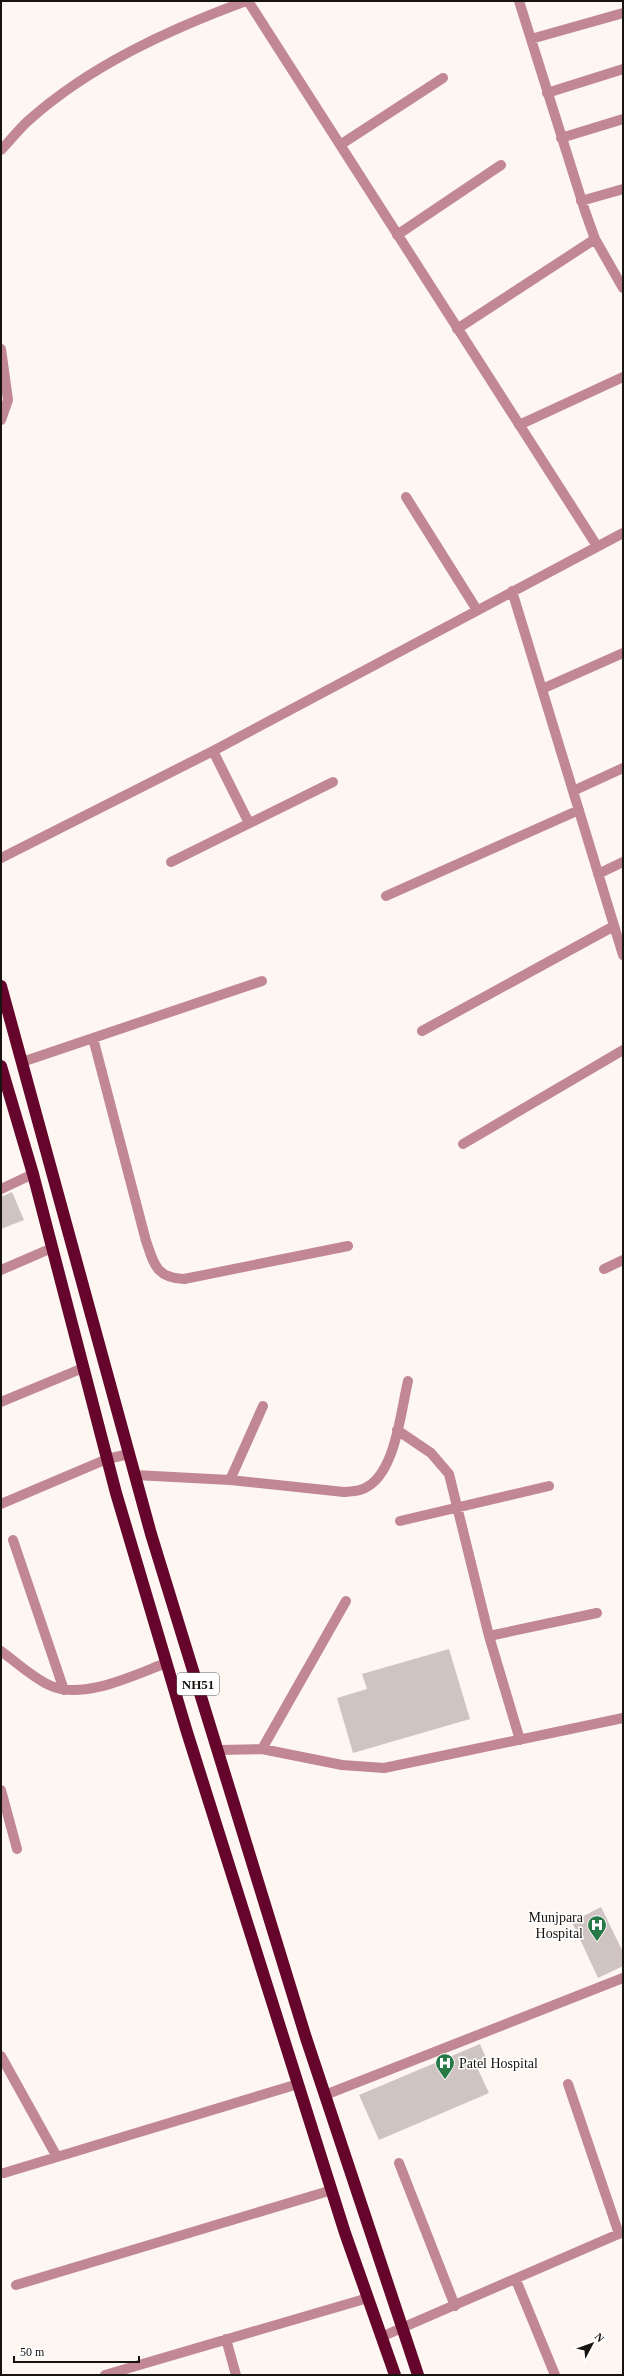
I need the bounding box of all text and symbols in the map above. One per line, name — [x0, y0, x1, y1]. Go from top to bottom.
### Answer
road number: NH51 — [177, 1673, 219, 1695]
place label: Munjpara Hospital — [529, 1910, 584, 1941]
hospital icon: Munjpara Hospital — [586, 1914, 608, 1942]
hospital icon: Patel Hospital — [434, 2052, 456, 2080]
place label: Patel Hospital — [459, 2056, 538, 2071]
north arrow — [572, 2324, 612, 2364]
text: N — [592, 2331, 607, 2344]
scale bar — [14, 2338, 139, 2364]
text: 50 m — [20, 2345, 45, 2359]

